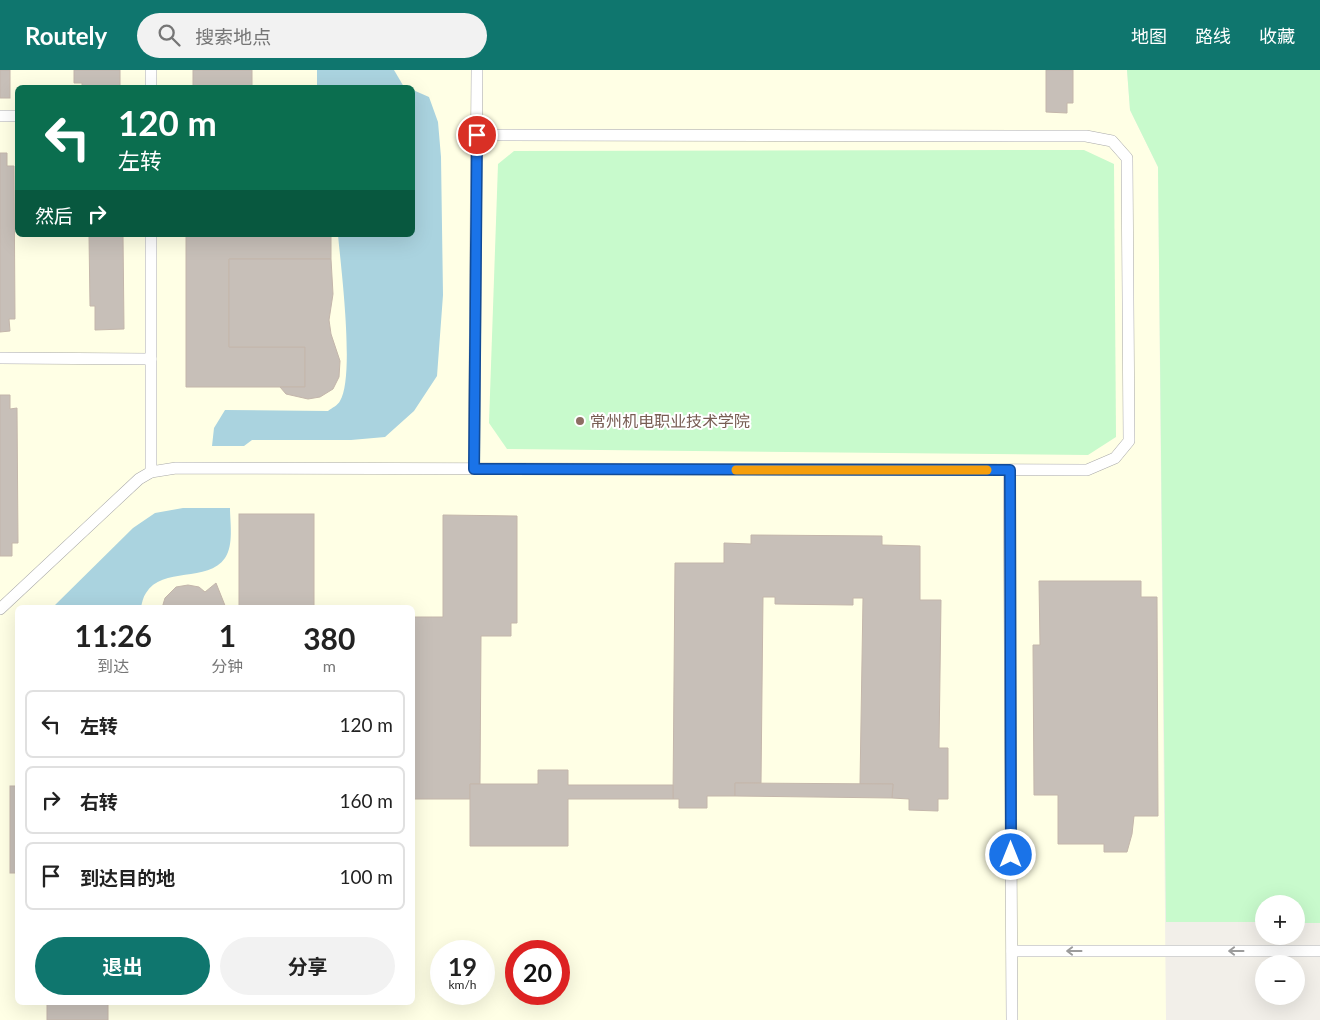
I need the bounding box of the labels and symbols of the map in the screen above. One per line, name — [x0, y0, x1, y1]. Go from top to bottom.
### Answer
pin — [456, 114, 498, 156]
place label: 常州机电职业技术学院 — [590, 411, 750, 430]
marker: 常州机电职业技术学院 — [574, 415, 586, 427]
position arrow — [984, 828, 1036, 880]
speed limit sign: 20 — [505, 940, 570, 1005]
one-way arrow — [1066, 946, 1082, 956]
one-way arrow — [1229, 946, 1245, 956]

